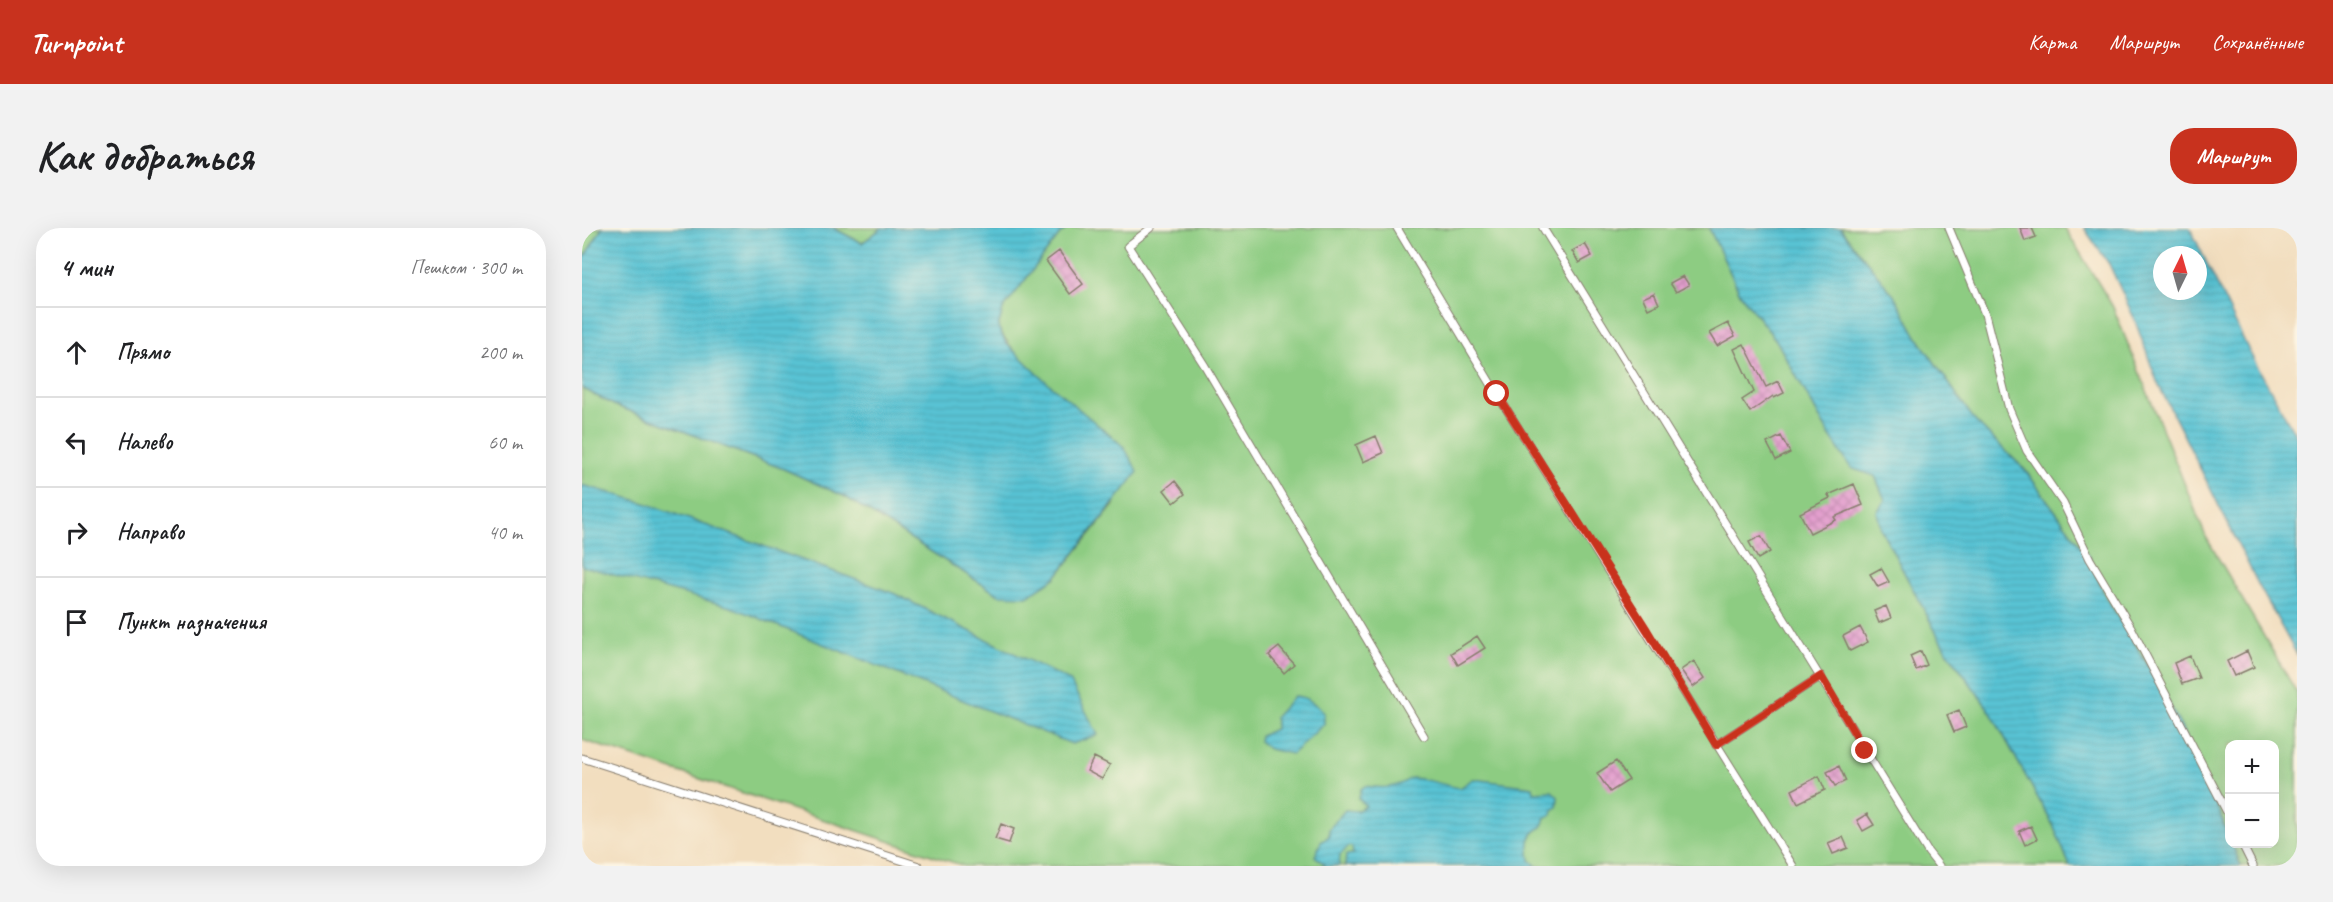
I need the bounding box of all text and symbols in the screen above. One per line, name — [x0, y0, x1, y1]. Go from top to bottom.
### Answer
text: Turnpoint — [30, 25, 122, 60]
text: Карта — [2028, 29, 2077, 55]
text: Маршрут — [2110, 29, 2179, 55]
text: Сохранённые — [2212, 29, 2303, 55]
button: Маршрут — [2170, 128, 2297, 184]
text: Как добраться — [36, 130, 253, 183]
north arrow — [2153, 246, 2207, 300]
text: 4 мин — [60, 251, 113, 284]
text: Пешком · 300 m — [410, 255, 522, 280]
icon: ahead — [60, 336, 93, 369]
text: Прямо — [117, 338, 169, 366]
text: 200 m — [479, 340, 522, 365]
route start — [1483, 380, 1509, 406]
icon: left — [60, 426, 93, 459]
text: Налево — [117, 428, 173, 456]
text: 60 m — [488, 430, 522, 455]
icon: right — [60, 516, 93, 549]
text: Направо — [117, 518, 184, 546]
text: 40 m — [488, 520, 522, 545]
icon: arrive — [60, 606, 93, 639]
text: Пункт назначения — [117, 608, 266, 636]
route end — [1851, 737, 1877, 763]
map controls — [2225, 740, 2279, 848]
button: + — [2225, 740, 2279, 794]
button: − — [2225, 794, 2279, 848]

